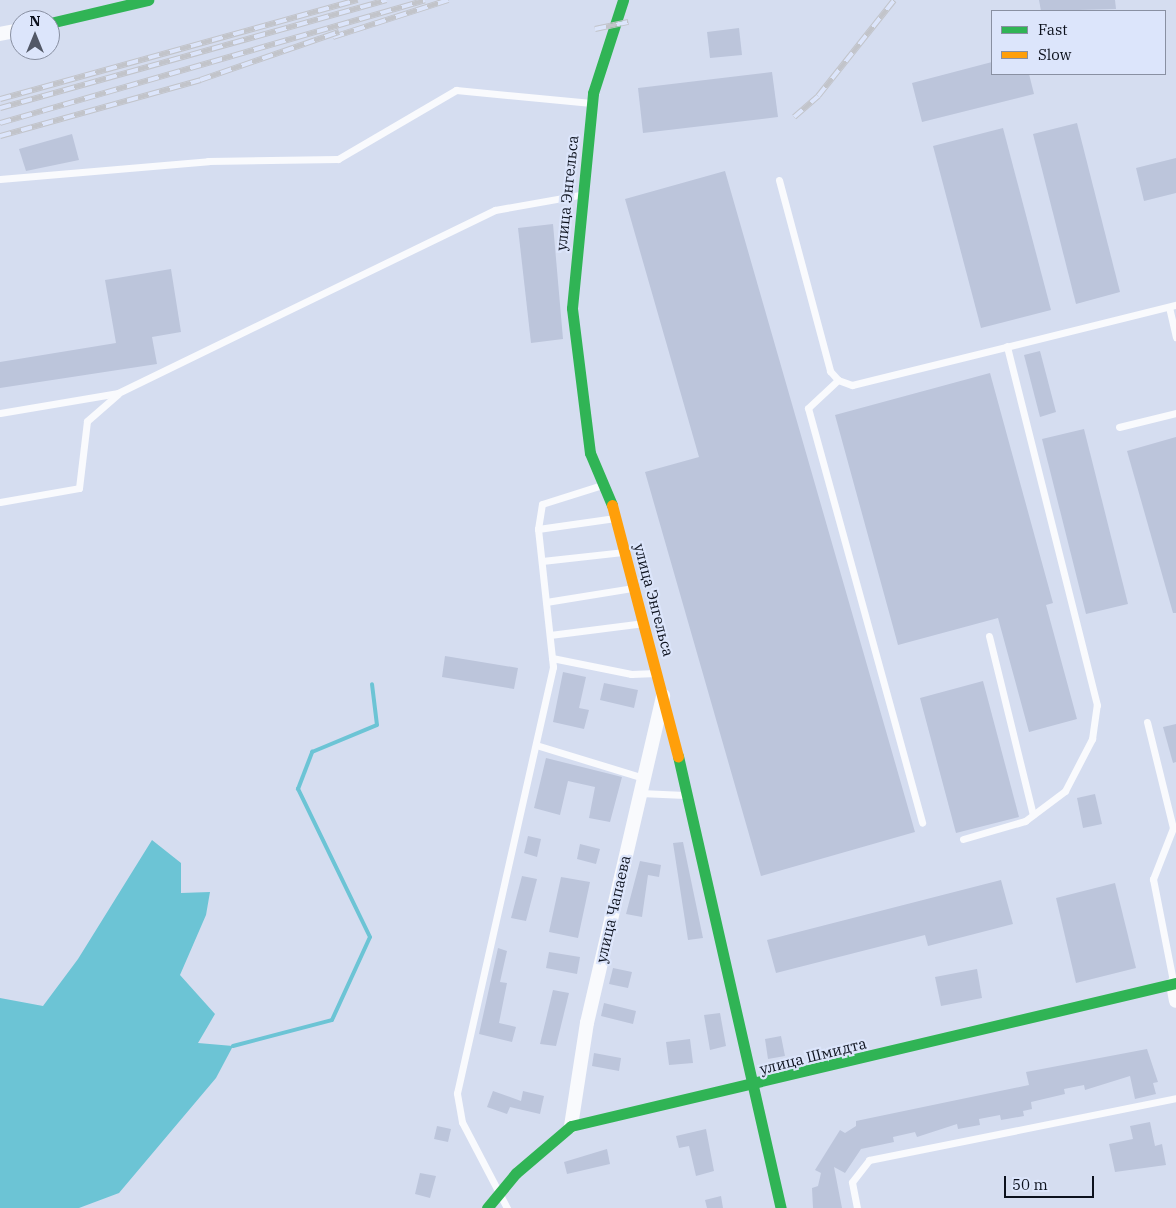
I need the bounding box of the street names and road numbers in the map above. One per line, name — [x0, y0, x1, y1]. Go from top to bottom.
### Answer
street label: улица Энгельса — [552, 134, 582, 252]
street label: улица Энгельса — [630, 542, 678, 658]
street label: улица Чапаева — [592, 854, 634, 964]
street label: улица Шмидта — [758, 1034, 868, 1078]

